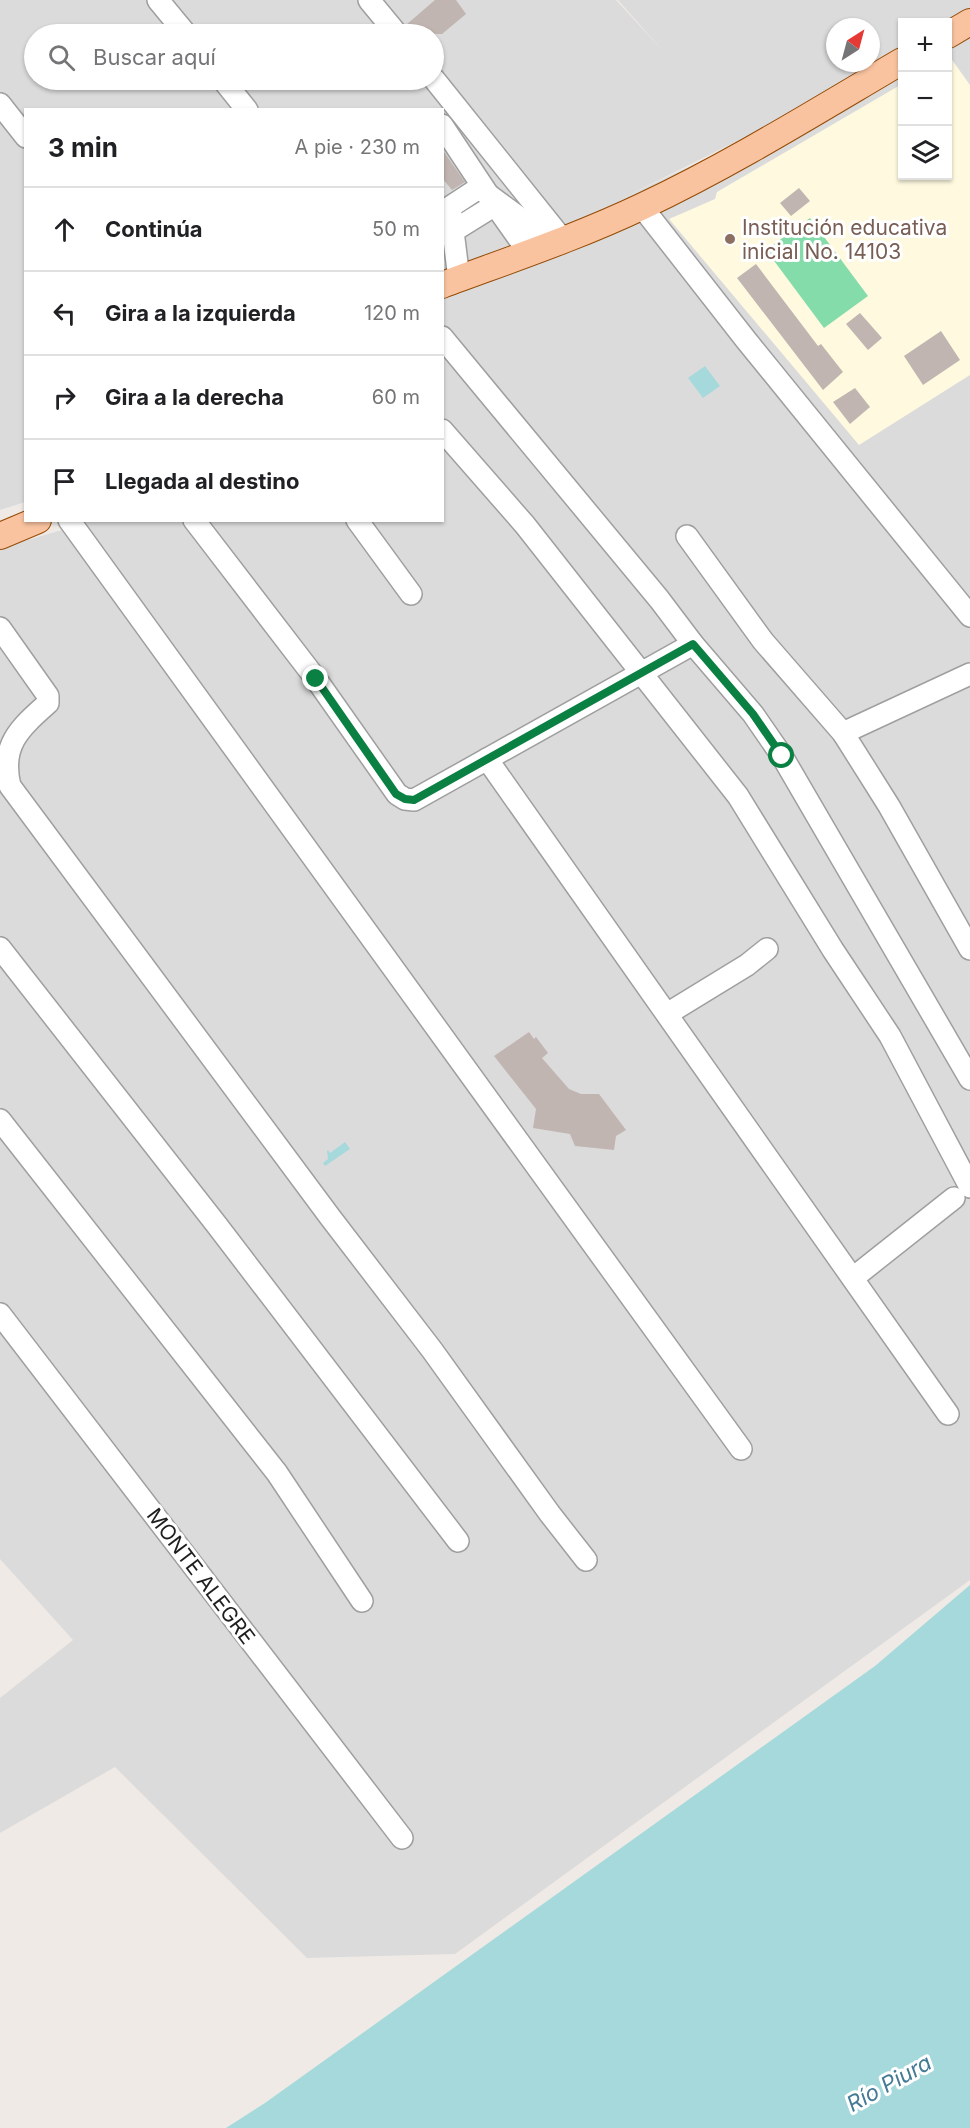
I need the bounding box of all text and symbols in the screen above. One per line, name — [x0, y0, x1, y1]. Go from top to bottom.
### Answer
north arrow — [826, 18, 880, 72]
map controls — [898, 18, 952, 180]
button: + — [898, 18, 952, 72]
search box — [24, 24, 444, 90]
icon: search — [45, 41, 78, 74]
text: Buscar aquí — [93, 44, 216, 70]
button: − — [898, 72, 952, 126]
button: layers — [898, 126, 952, 180]
text: 3 min — [48, 132, 118, 163]
text: A pie · 230 m — [295, 135, 420, 159]
icon: ahead — [48, 213, 81, 246]
place label: Institución educativa inicial No. 14103 — [742, 215, 947, 264]
text: Continúa — [105, 216, 203, 242]
text: 50 m — [372, 217, 420, 241]
marker: Institución educativa inicial No. 14103 — [723, 232, 737, 246]
icon: left — [48, 297, 81, 330]
text: Gira a la izquierda — [105, 300, 296, 326]
text: 120 m — [364, 301, 420, 325]
icon: right — [48, 381, 81, 414]
text: Gira a la derecha — [105, 384, 284, 410]
text: 60 m — [372, 385, 420, 409]
icon: arrive — [48, 465, 81, 498]
text: Llegada al destino — [105, 468, 299, 494]
route end — [302, 665, 328, 691]
route start — [768, 742, 794, 768]
street label: MONTE ALEGRE — [142, 1503, 260, 1649]
water label: Río Piura — [842, 2049, 936, 2117]

